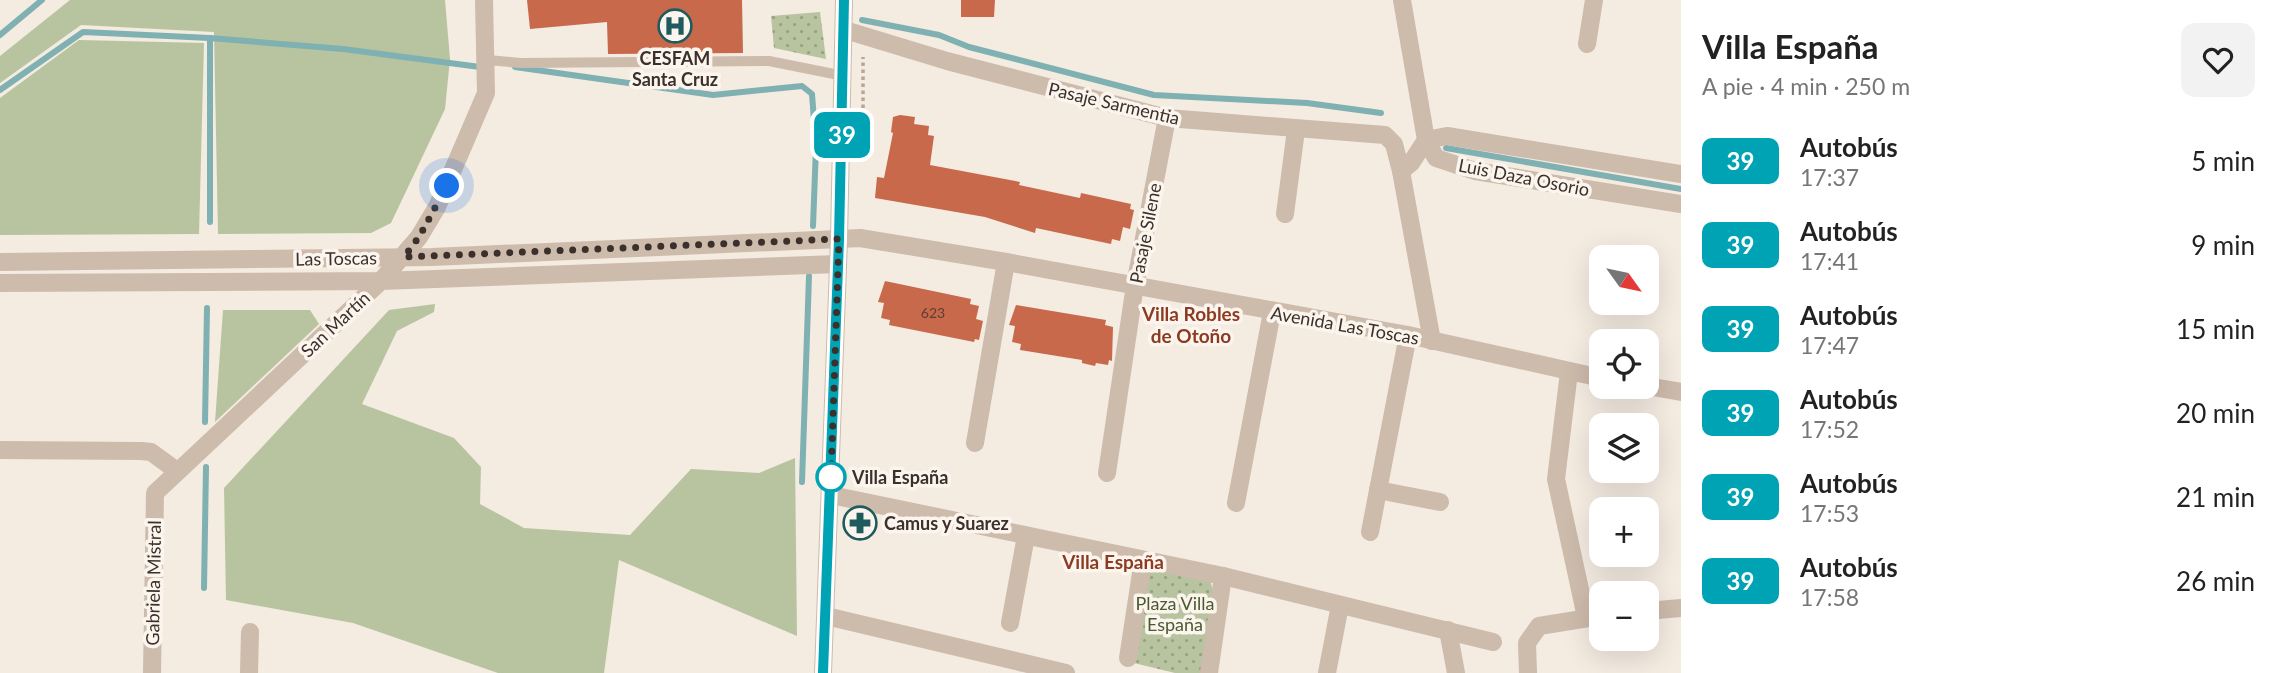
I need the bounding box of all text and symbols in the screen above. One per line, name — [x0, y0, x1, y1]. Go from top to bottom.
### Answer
hospital icon: CESFAM Santa Cruz — [656, 7, 694, 45]
button: heart — [2181, 23, 2255, 97]
text: Villa España — [1702, 26, 1879, 66]
place label: CESFAM Santa Cruz — [632, 47, 718, 90]
text: A pie · 4 min · 250 m — [1702, 72, 1910, 100]
street label: Pasaje Sarmentia — [1046, 77, 1182, 129]
line badge: 39 — [810, 112, 874, 158]
text: 39 — [828, 120, 856, 149]
text: Autobús — [1800, 131, 1898, 163]
text: 5 min — [2191, 145, 2255, 177]
text: 39 — [1727, 146, 1754, 175]
street label: Luis Daza Osorio — [1457, 154, 1591, 200]
text: 17:37 — [1800, 163, 1859, 191]
your location — [429, 168, 464, 203]
street label: Pasaje Silene — [1124, 181, 1166, 285]
text: Autobús — [1800, 215, 1898, 247]
text: 9 min — [2191, 229, 2255, 261]
text: 39 — [1727, 230, 1754, 259]
north arrow — [1589, 245, 1659, 315]
map controls — [1589, 245, 1659, 651]
street label: Las Toscas — [295, 246, 377, 270]
text: 17:41 — [1800, 247, 1859, 275]
street label: San Martín — [296, 287, 374, 361]
text: Autobús — [1800, 299, 1898, 331]
street label: Avenida Las Toscas — [1269, 301, 1421, 349]
district label: Villa Robles de Otoño — [1141, 302, 1240, 347]
house number: 623 — [921, 304, 945, 321]
text: 15 min — [2176, 313, 2255, 345]
text: 39 — [1727, 314, 1754, 343]
button: locate — [1589, 329, 1659, 399]
text: 17:47 — [1800, 331, 1859, 359]
text: Autobús — [1800, 383, 1898, 415]
text: 20 min — [2176, 397, 2255, 429]
text: 39 — [1727, 398, 1754, 427]
button: layers — [1589, 413, 1659, 483]
text: 17:52 — [1800, 415, 1859, 443]
marker: Villa España — [816, 462, 846, 492]
place label: Villa España — [851, 466, 948, 488]
text: Autobús — [1800, 467, 1898, 499]
text: 21 min — [2176, 481, 2255, 513]
text: 39 — [1727, 482, 1754, 511]
button: + — [1589, 497, 1659, 567]
text: 17:53 — [1800, 499, 1859, 527]
pharmacy icon: Camus y Suarez — [841, 504, 879, 542]
place label: Camus y Suarez — [884, 512, 1009, 534]
street label: Gabriela Mistral — [141, 520, 165, 646]
district label: Villa España — [1061, 550, 1164, 573]
text: Autobús — [1800, 551, 1898, 583]
text: 26 min — [2176, 565, 2255, 597]
text: 39 — [1727, 566, 1754, 595]
button: − — [1589, 581, 1659, 651]
text: 17:58 — [1800, 583, 1859, 611]
park label: Plaza Villa España — [1136, 592, 1214, 635]

